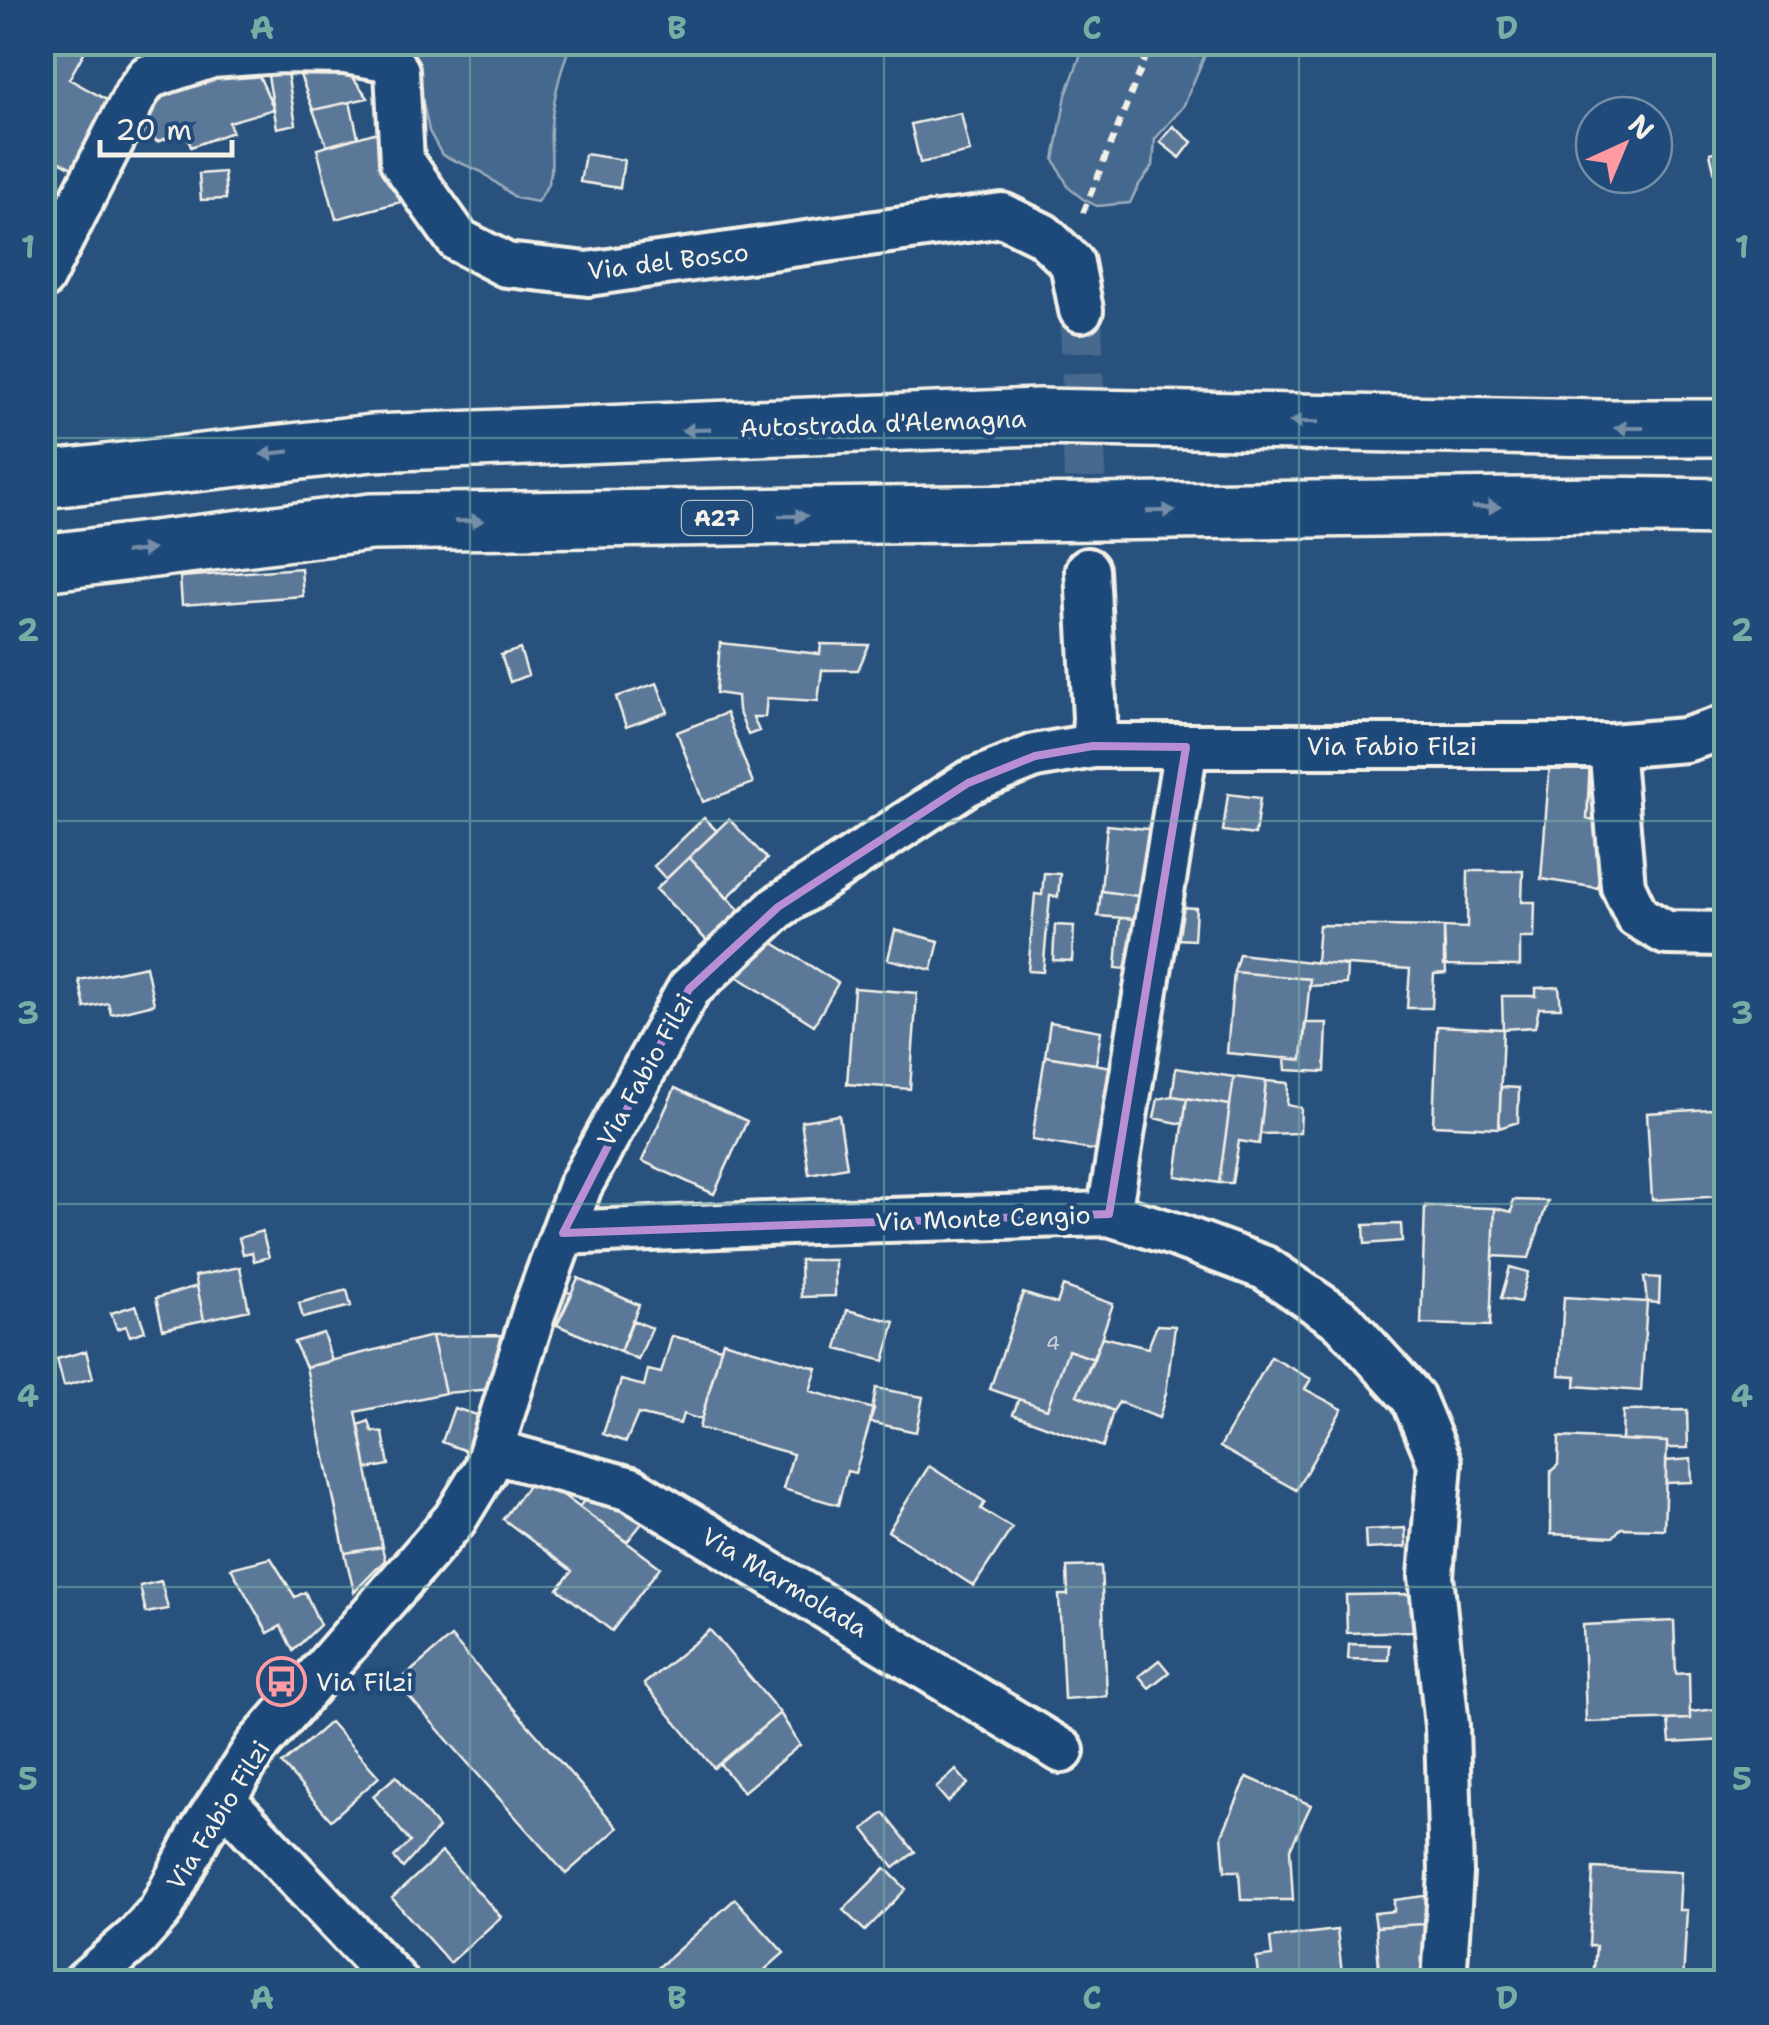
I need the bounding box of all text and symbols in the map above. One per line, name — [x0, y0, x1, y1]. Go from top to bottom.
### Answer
text: A — [250, 6, 274, 49]
text: B — [667, 6, 687, 49]
text: C — [1082, 6, 1102, 49]
text: D — [1496, 6, 1518, 49]
scale bar — [100, 95, 232, 157]
north arrow — [1574, 95, 1674, 195]
text: N — [1620, 106, 1663, 148]
text: 20 m — [115, 109, 192, 150]
text: 1 — [21, 225, 35, 268]
text: 1 — [1735, 225, 1749, 268]
street label: Via del Bosco — [586, 234, 750, 288]
street label: Autostrada d'Alemagna — [739, 401, 1027, 445]
one-way arrow — [1288, 414, 1320, 430]
one-way arrow — [1613, 420, 1645, 436]
one-way arrow — [680, 422, 712, 438]
one-way arrow — [258, 446, 290, 462]
one-way arrow — [1470, 498, 1502, 514]
road number: A27 — [682, 501, 752, 535]
one-way arrow — [1145, 503, 1177, 519]
one-way arrow — [778, 508, 810, 524]
one-way arrow — [453, 513, 485, 529]
one-way arrow — [124, 543, 156, 559]
text: 2 — [17, 608, 39, 651]
text: 2 — [1731, 608, 1753, 651]
street label: Via Fabio Filzi — [1307, 729, 1477, 763]
street label: Via Fabio Filzi — [589, 987, 701, 1153]
text: 3 — [17, 991, 39, 1034]
text: 3 — [1731, 991, 1753, 1034]
street label: Via Monte Cengio — [875, 1197, 1091, 1239]
house number: 4 — [1046, 1330, 1060, 1356]
text: 4 — [17, 1374, 39, 1417]
text: 4 — [1731, 1374, 1753, 1417]
street label: Via Marmolada — [695, 1519, 875, 1645]
bus stop icon: Via Filzi — [255, 1656, 307, 1708]
place label: Via Filzi — [316, 1665, 413, 1699]
street label: Via Fabio Filzi — [158, 1734, 278, 1896]
text: 5 — [18, 1757, 38, 1800]
text: 5 — [1732, 1757, 1752, 1800]
text: A — [250, 1976, 274, 2019]
text: B — [667, 1976, 687, 2019]
text: C — [1082, 1976, 1102, 2019]
text: D — [1496, 1976, 1518, 2019]

